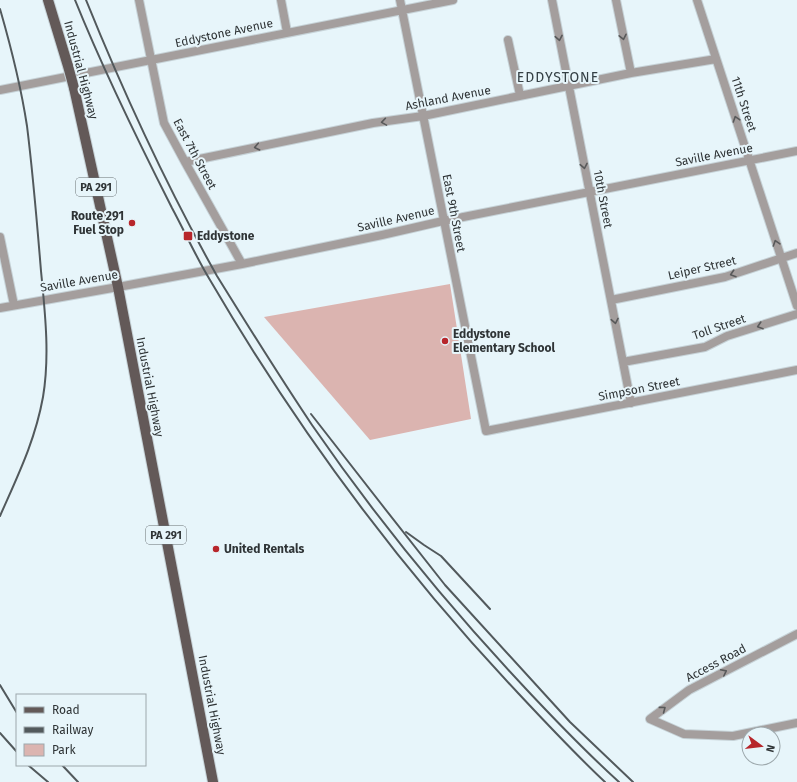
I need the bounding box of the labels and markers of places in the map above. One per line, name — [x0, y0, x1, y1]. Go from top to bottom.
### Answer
place label: Route 291 Fuel Stop — [71, 209, 124, 237]
marker: Route 291 Fuel Stop — [127, 218, 137, 228]
place label: Eddystone — [197, 229, 255, 243]
marker: Eddystone — [182, 230, 194, 242]
place label: Eddystone Elementary School — [453, 327, 556, 355]
marker: Eddystone Elementary School — [440, 336, 450, 346]
place label: United Rentals — [224, 542, 304, 556]
marker: United Rentals — [211, 544, 221, 554]

